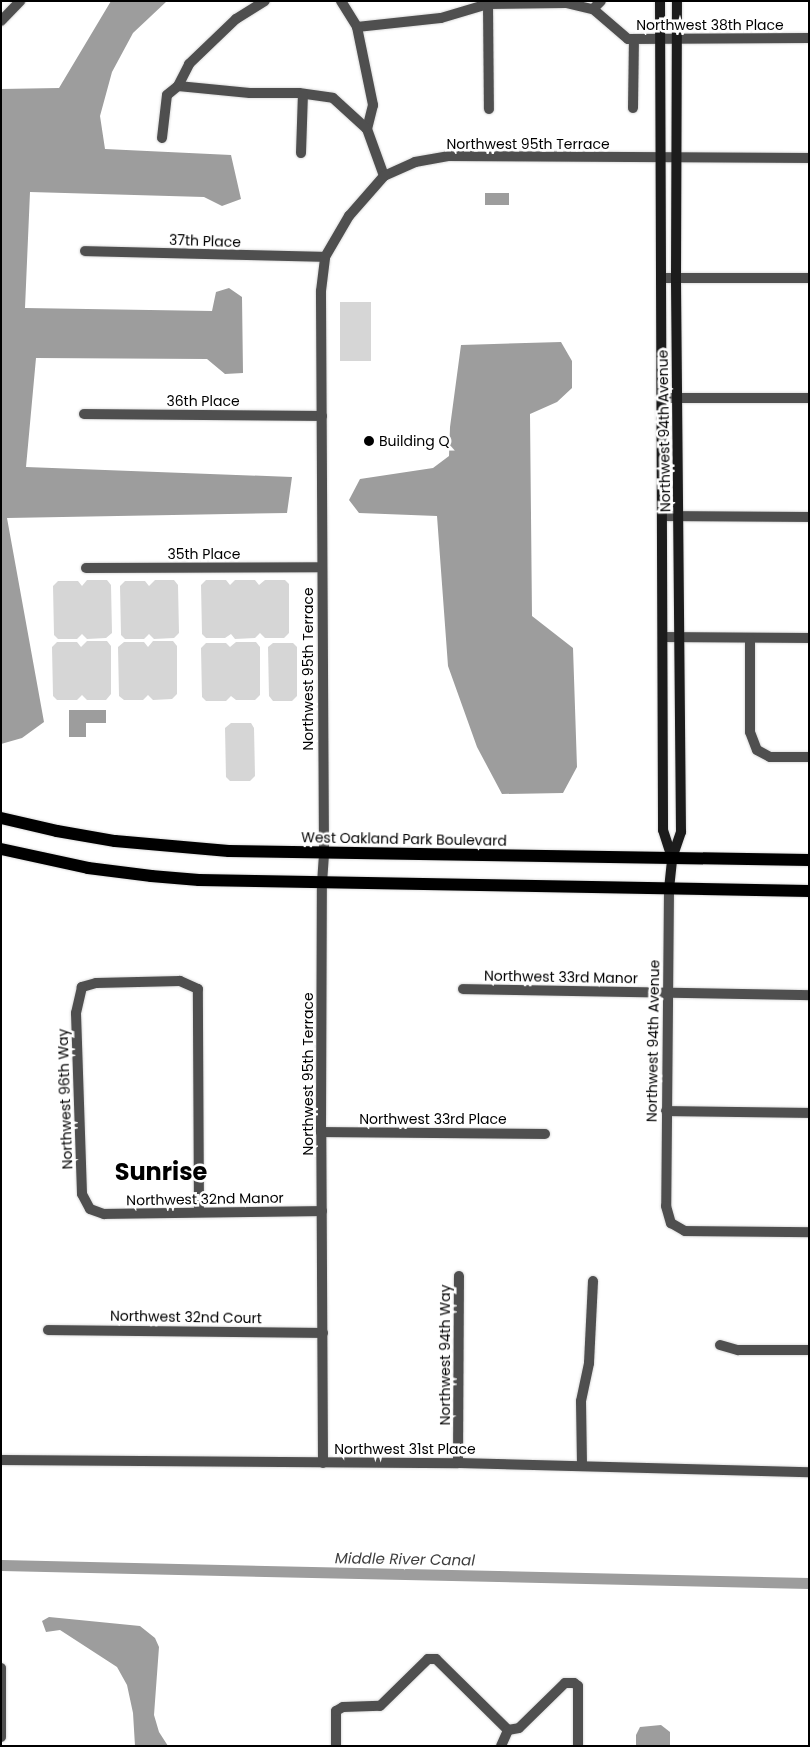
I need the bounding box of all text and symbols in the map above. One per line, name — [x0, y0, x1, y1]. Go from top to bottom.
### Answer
street label: Northwest 38th Place — [636, 17, 784, 33]
street label: Northwest 95th Terrace — [446, 136, 610, 152]
street label: 37th Place — [169, 231, 241, 251]
street label: Northwest 94th Avenue — [654, 350, 674, 512]
street label: 36th Place — [166, 393, 240, 409]
place label: Building Q — [379, 433, 450, 449]
marker: Building Q — [363, 435, 375, 447]
street label: 35th Place — [167, 546, 241, 562]
street label: Northwest 95th Terrace — [300, 587, 316, 751]
street label: West Oakland Park Boulevard — [301, 829, 507, 849]
street label: Northwest 94th Avenue — [643, 960, 663, 1122]
street label: Northwest 33rd Manor — [484, 967, 638, 987]
street label: Northwest 95th Terrace — [300, 992, 316, 1156]
street label: Northwest 96th Way — [54, 1028, 76, 1170]
street label: Northwest 33rd Place — [359, 1111, 507, 1127]
district label: Sunrise — [115, 1158, 207, 1186]
street label: Northwest 32nd Manor — [126, 1189, 284, 1209]
street label: Northwest 94th Way — [437, 1285, 453, 1425]
street label: Northwest 32nd Court — [110, 1307, 262, 1327]
street label: Northwest 31st Place — [334, 1441, 476, 1457]
water label: Middle River Canal — [335, 1549, 475, 1569]

